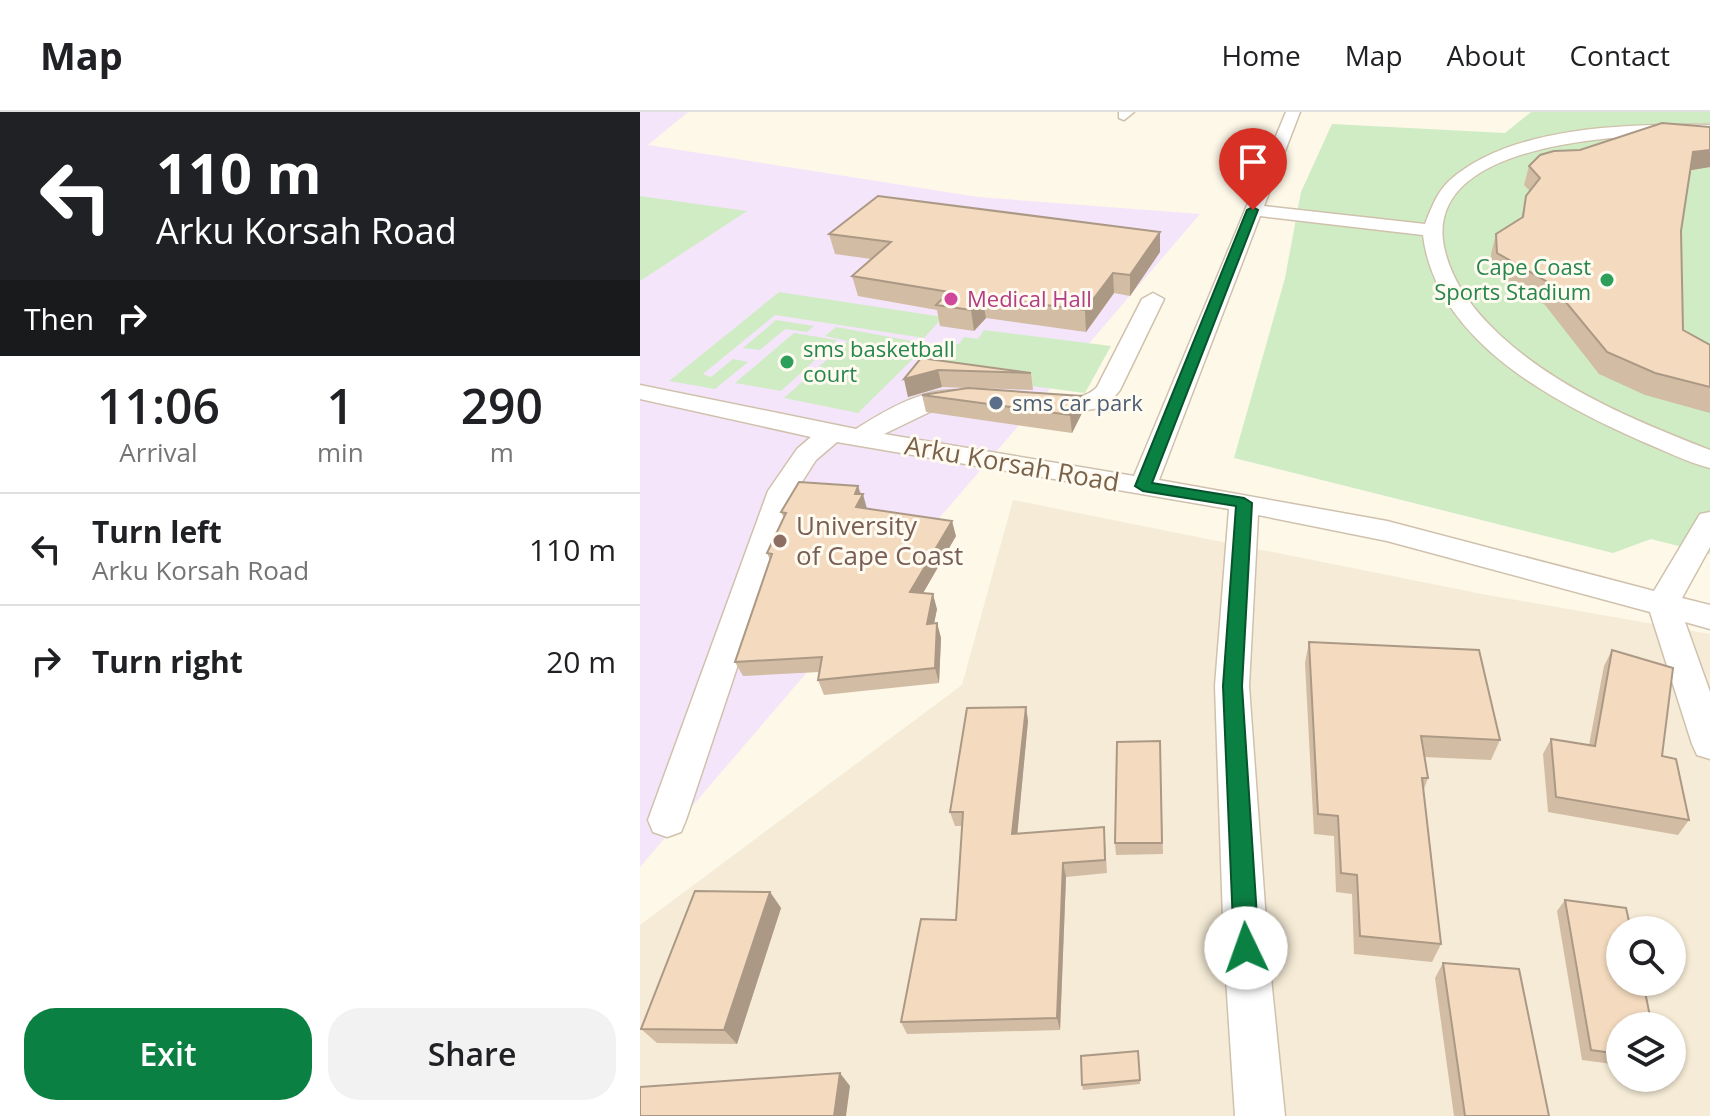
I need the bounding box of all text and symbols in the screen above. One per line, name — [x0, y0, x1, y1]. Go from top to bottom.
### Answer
text: Map — [40, 29, 123, 81]
text: Home — [1222, 36, 1301, 74]
text: Map — [1345, 36, 1403, 74]
text: About — [1447, 36, 1525, 74]
text: Contact — [1569, 36, 1670, 74]
pin — [1219, 128, 1287, 210]
text: 110 m — [156, 134, 322, 210]
icon: arrive — [1231, 140, 1275, 184]
icon: left — [24, 144, 128, 248]
text: Arku Korsah Road — [156, 206, 457, 255]
place label: Cape Coast Sports Stadium — [1434, 251, 1591, 306]
marker: Cape Coast Sports Stadium — [1598, 271, 1616, 289]
place label: Medical Hall — [967, 283, 1092, 313]
marker: Medical Hall — [942, 290, 960, 308]
icon: right — [110, 296, 154, 340]
text: Then — [24, 298, 94, 339]
place label: sms basketball court — [803, 333, 955, 388]
marker: sms basketball court — [778, 353, 796, 371]
text: 11:06 — [97, 373, 220, 438]
text: 1 — [327, 373, 354, 438]
text: 290 — [461, 373, 543, 438]
place label: sms car park — [1012, 387, 1143, 417]
marker: sms car park — [987, 394, 1005, 412]
street label: Arku Korsah Road — [902, 426, 1122, 500]
text: Arrival — [119, 434, 198, 470]
text: min — [317, 434, 364, 470]
text: m — [490, 434, 514, 470]
place label: University of Cape Coast — [796, 507, 963, 573]
text: Turn left — [92, 511, 222, 552]
icon: left — [24, 527, 68, 571]
text: 110 m — [529, 529, 616, 570]
marker: University of Cape Coast — [771, 532, 789, 550]
text: Arku Korsah Road — [92, 552, 309, 588]
icon: right — [24, 639, 68, 683]
text: Turn right — [92, 641, 243, 682]
text: 20 m — [546, 641, 616, 682]
position arrow — [1204, 906, 1288, 990]
map controls — [1606, 916, 1686, 1092]
button: search — [1606, 916, 1686, 996]
button: Exit — [24, 1008, 312, 1100]
button: Share — [328, 1008, 616, 1100]
button: layers — [1606, 1012, 1686, 1092]

